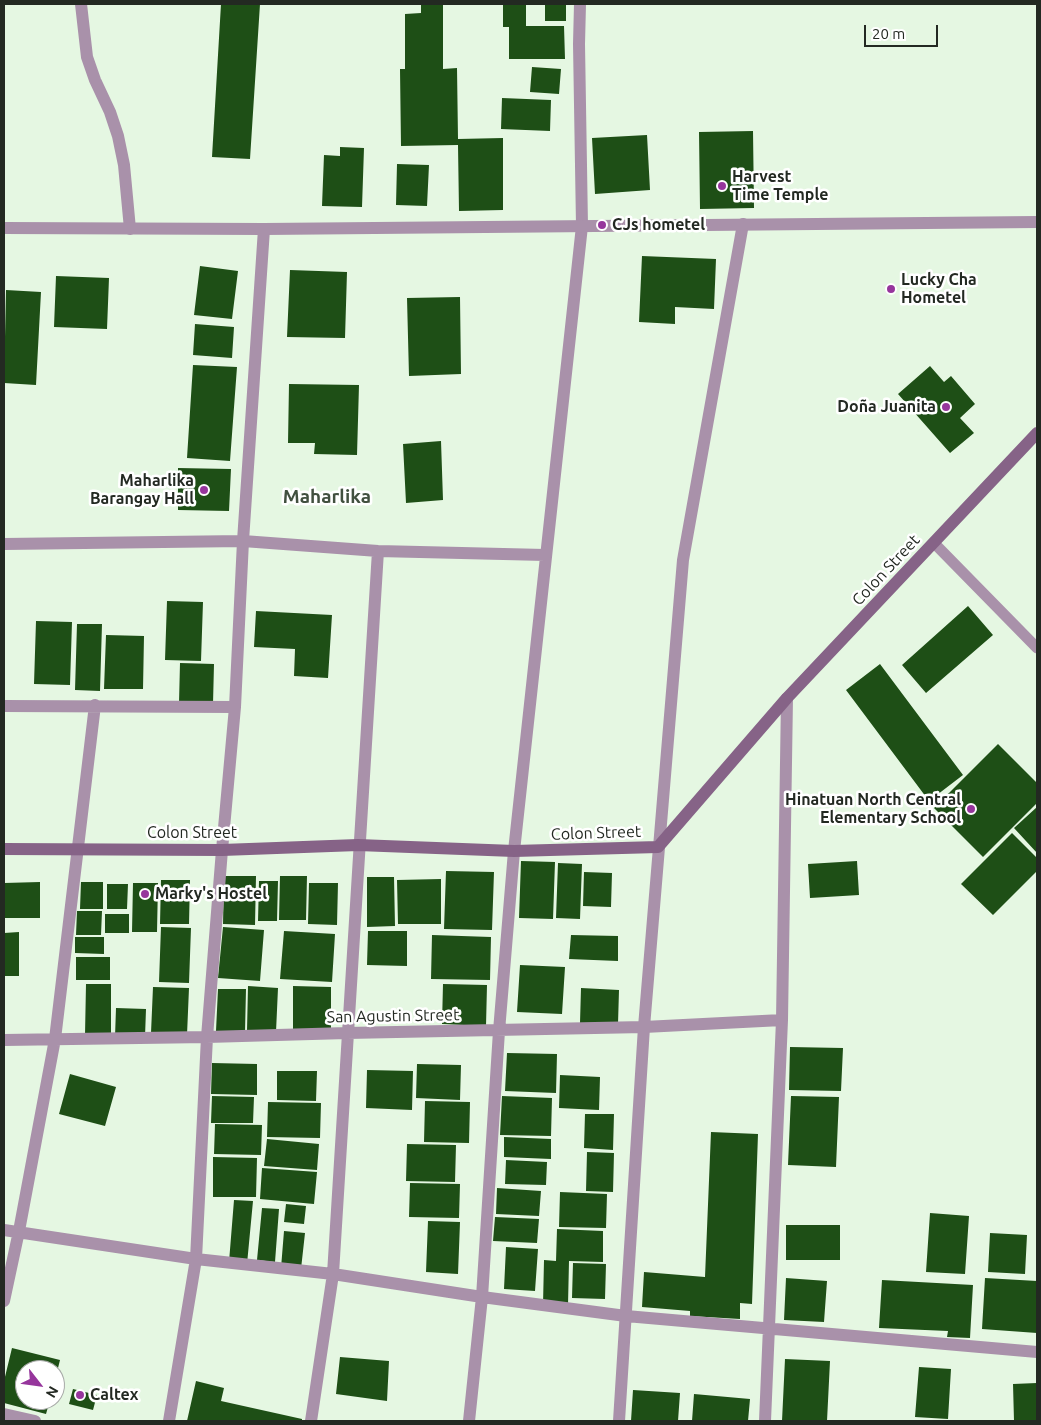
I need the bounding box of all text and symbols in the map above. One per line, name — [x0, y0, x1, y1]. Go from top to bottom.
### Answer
scale bar — [866, 15, 940, 47]
text: 20 m — [872, 25, 905, 42]
place label: Harvest Time Temple — [732, 167, 828, 205]
marker: Harvest Time Temple — [716, 180, 728, 192]
place label: CJs hometel — [612, 215, 705, 235]
marker: CJs hometel — [596, 219, 608, 231]
place label: Lucky Cha Hometel — [901, 270, 977, 308]
marker: Lucky Cha Hometel — [885, 283, 897, 295]
place label: Doña Juanita — [837, 397, 936, 417]
marker: Doña Juanita — [940, 401, 952, 413]
place label: Maharlika Barangay Hall — [90, 471, 194, 509]
marker: Maharlika Barangay Hall — [198, 484, 210, 496]
district label: Maharlika — [283, 486, 371, 508]
street label: Colon Street — [848, 530, 924, 610]
place label: Hinatuan North Central Elementary School — [785, 790, 961, 828]
marker: Hinatuan North Central Elementary School — [965, 803, 977, 815]
street label: Colon Street — [551, 822, 641, 844]
street label: Colon Street — [147, 823, 237, 843]
place label: Marky's Hostel — [155, 884, 267, 904]
marker: Marky's Hostel — [139, 888, 151, 900]
street label: San Agustin Street — [326, 1005, 460, 1027]
north arrow — [15, 1360, 65, 1410]
text: N — [43, 1383, 62, 1401]
place label: Caltex — [90, 1385, 138, 1405]
marker: Caltex — [74, 1389, 86, 1401]

